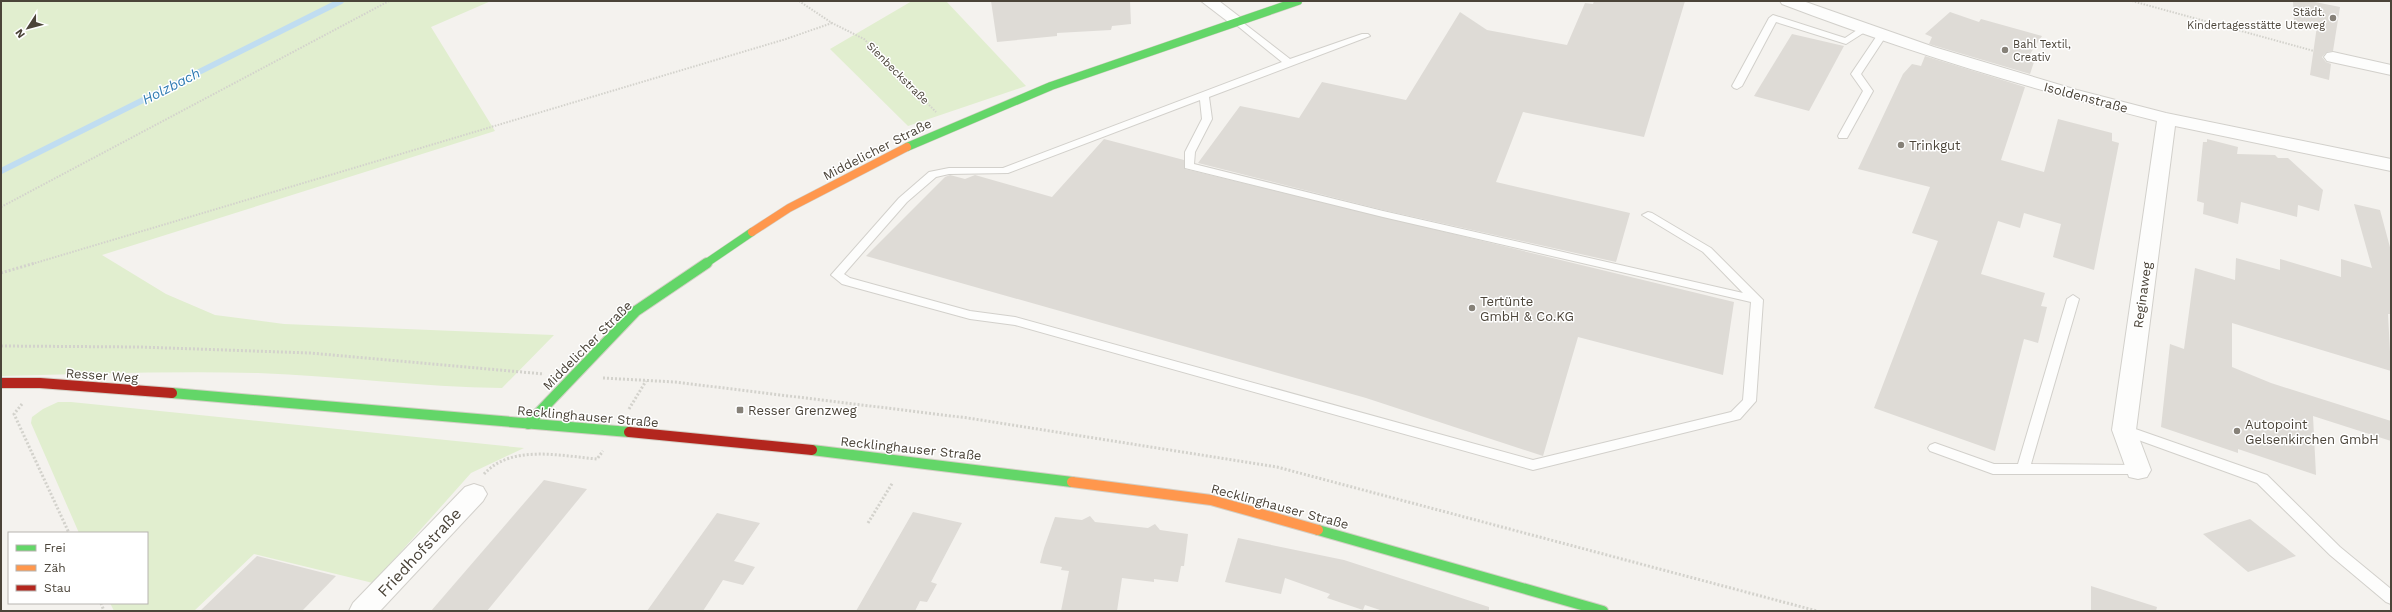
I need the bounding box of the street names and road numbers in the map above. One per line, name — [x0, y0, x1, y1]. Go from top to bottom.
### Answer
street label: Sienbeckstraße — [864, 40, 931, 107]
street label: Isoldenstraße — [2042, 79, 2130, 116]
street label: Middelicher Straße — [820, 116, 934, 183]
street label: Reginaweg — [2130, 261, 2155, 329]
street label: Middelicher Straße — [540, 298, 635, 393]
street label: Resser Weg — [65, 365, 139, 386]
street label: Recklinghauser Straße — [517, 403, 659, 430]
street label: Recklinghauser Straße — [840, 434, 982, 463]
street label: Recklinghauser Straße — [1209, 481, 1350, 532]
street label: Friedhofstraße — [373, 504, 465, 601]

